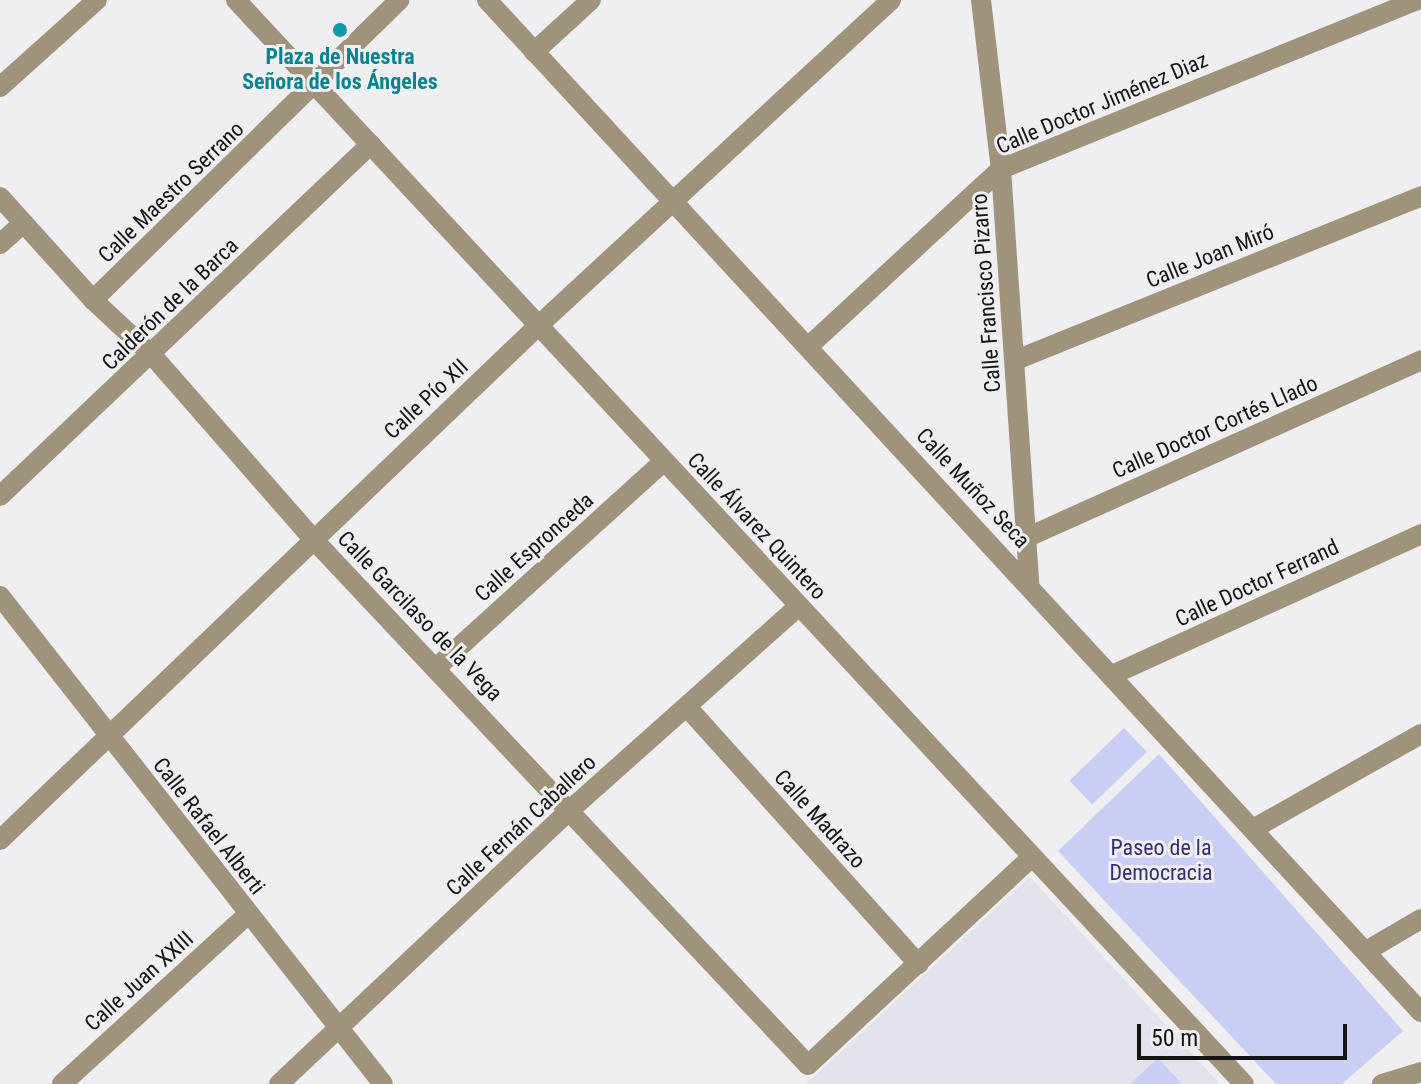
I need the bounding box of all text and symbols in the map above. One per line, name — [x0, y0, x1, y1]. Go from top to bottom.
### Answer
marker: Plaza de Nuestra Señora de los Ángeles — [331, 21, 349, 39]
place label: Plaza de Nuestra Señora de los Ángeles — [242, 43, 438, 94]
street label: Calle Doctor Jiménez Diaz — [992, 46, 1212, 160]
street label: Calle Maestro Serrano — [93, 116, 249, 268]
street label: Calle Francisco Pizarro — [966, 193, 1006, 393]
street label: Calle Joan Miró — [1142, 218, 1278, 294]
street label: Calderón de la Barca — [96, 232, 244, 376]
street label: Calle Pío XII — [379, 354, 473, 444]
street label: Calle Doctor Cortés Llado — [1108, 370, 1322, 484]
street label: Calle Muñoz Seca — [911, 423, 1035, 553]
street label: Calle Álvarez Quintero — [682, 447, 832, 605]
street label: Calle Espronceda — [469, 487, 599, 607]
street label: Calle Garcilaso de la Vega — [332, 526, 508, 706]
street label: Calle Doctor Ferrand — [1171, 534, 1343, 632]
street label: Calle Fernán Caballero — [441, 749, 601, 901]
street label: Calle Rafael Alberti — [147, 752, 271, 900]
street label: Calle Madrazo — [769, 764, 871, 874]
park label: Paseo de la Democracia — [1109, 834, 1213, 886]
street label: Calle Juan XXIII — [79, 925, 199, 1037]
scale bar — [1141, 1008, 1351, 1058]
text: 50 m — [1151, 1024, 1198, 1052]

